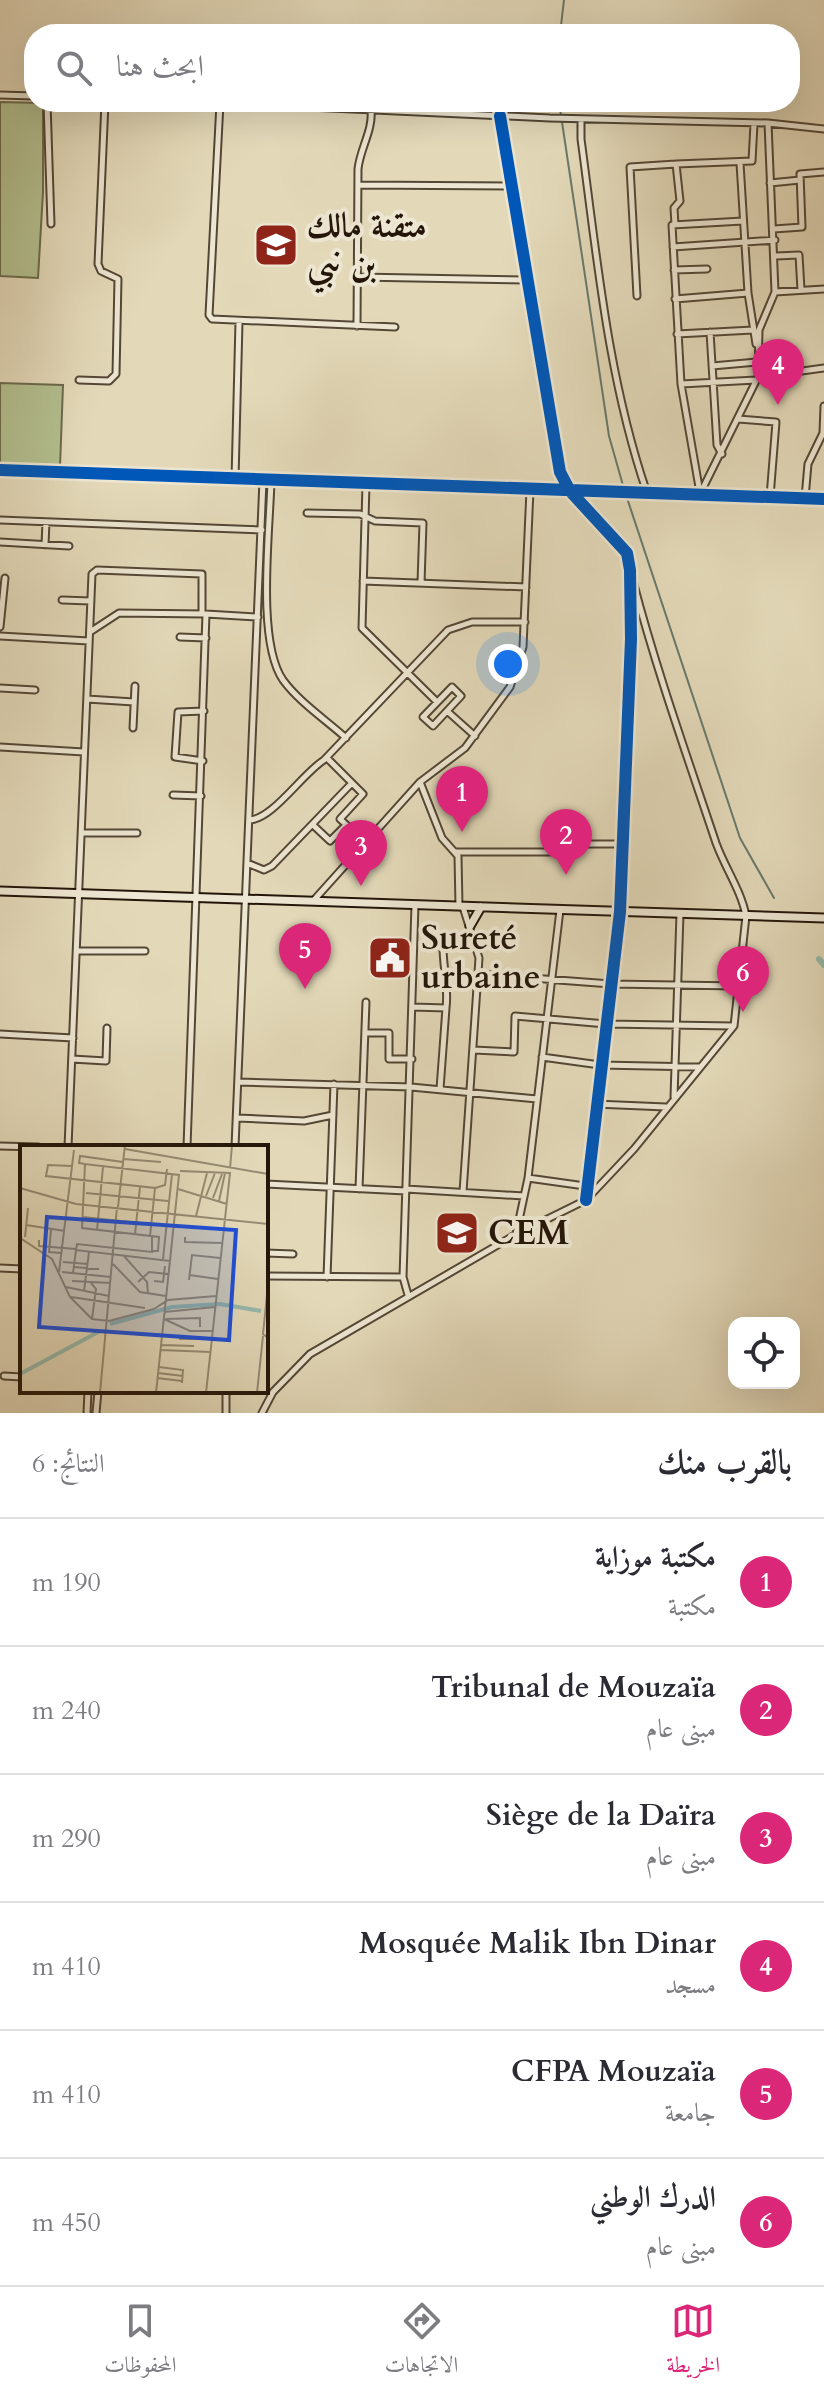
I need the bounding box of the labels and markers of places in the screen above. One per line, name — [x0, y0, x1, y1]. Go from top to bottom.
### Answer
place label: متقنة مالك بن نبي — [307, 202, 427, 294]
school or university icon: متقنة مالك بن نبي — [252, 221, 300, 269]
pin: 4 — [752, 339, 804, 405]
pin: 1 — [436, 766, 488, 832]
pin: 2 — [540, 809, 592, 875]
pin: 3 — [335, 820, 387, 886]
place label: Sureté urbaine — [421, 915, 540, 1000]
pin: 5 — [279, 923, 331, 989]
public building icon: Sureté urbaine — [366, 934, 414, 982]
pin: 6 — [717, 946, 769, 1012]
school or university icon: CEM — [433, 1209, 481, 1257]
place label: CEM — [488, 1210, 569, 1256]

